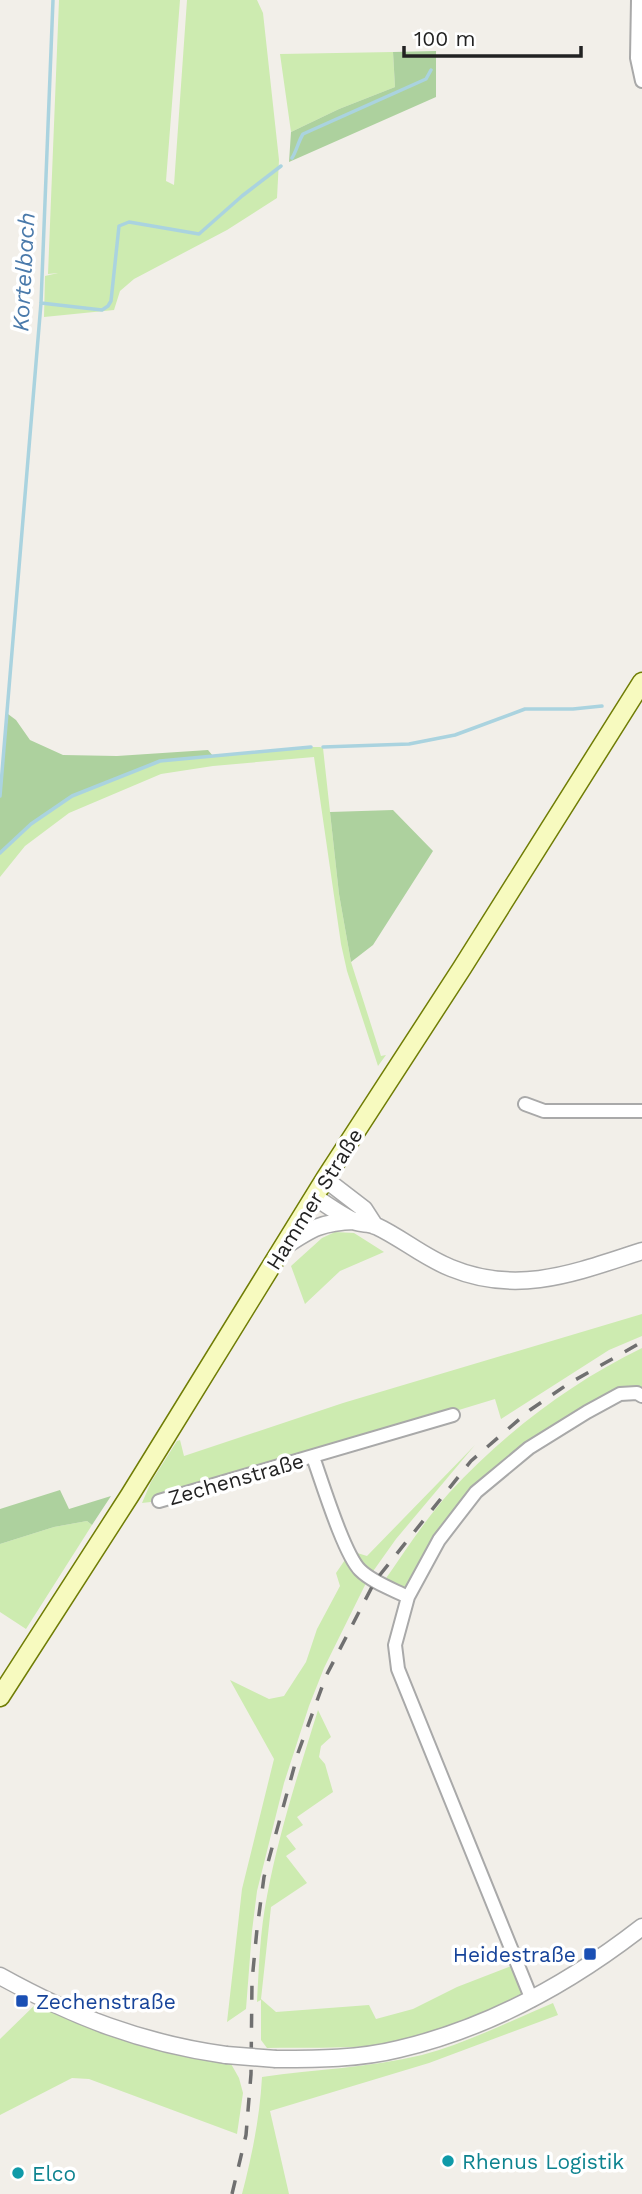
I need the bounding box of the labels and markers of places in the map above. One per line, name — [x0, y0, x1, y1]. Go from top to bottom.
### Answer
place label: Heidestraße — [453, 1942, 576, 1967]
marker: Heidestraße — [582, 1946, 598, 1962]
place label: Zechenstraße — [36, 1989, 176, 2014]
marker: Zechenstraße — [14, 1993, 30, 2009]
place label: Rhenus Logistik — [462, 2149, 624, 2174]
marker: Rhenus Logistik — [440, 2153, 456, 2169]
place label: Elco — [32, 2161, 76, 2186]
marker: Elco — [10, 2165, 26, 2181]

